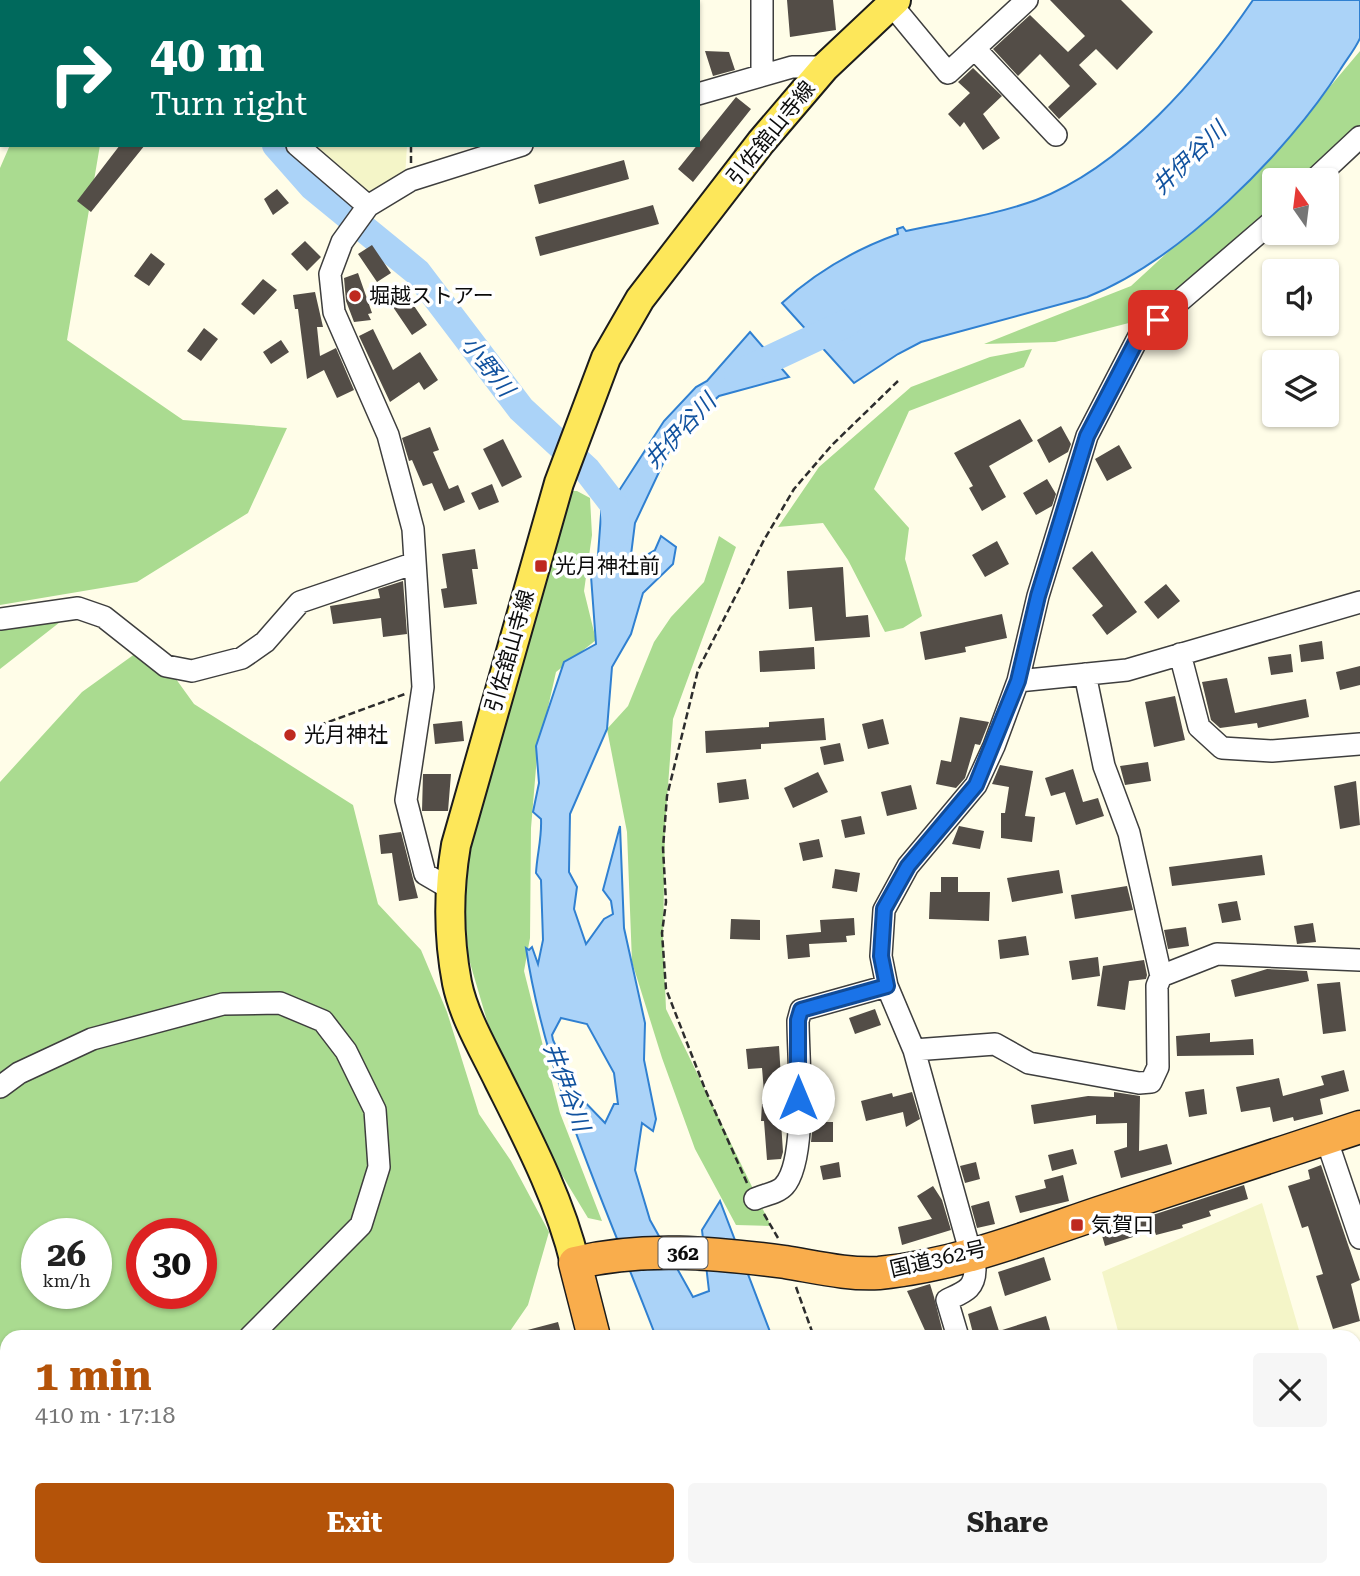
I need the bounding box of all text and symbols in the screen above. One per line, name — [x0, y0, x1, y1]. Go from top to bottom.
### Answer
text: 40 m — [150, 26, 265, 83]
icon: right — [35, 28, 126, 119]
street label: 引佐舘山寺線 — [722, 76, 820, 190]
text: Turn right — [150, 85, 307, 123]
water label: 井伊谷川 — [1147, 115, 1234, 200]
north arrow — [1262, 168, 1339, 245]
map controls — [1262, 168, 1339, 427]
button: sound — [1262, 259, 1339, 336]
place label: 堀越ストアー — [369, 284, 494, 308]
marker: 堀越ストアー — [347, 288, 363, 304]
pin — [1128, 290, 1188, 350]
icon: arrive — [1139, 301, 1177, 339]
water label: 小野川 — [456, 331, 521, 404]
button: layers — [1262, 350, 1339, 427]
water label: 井伊谷川 — [639, 386, 724, 474]
place label: 光月神社前 — [555, 554, 660, 578]
marker: 光月神社前 — [533, 558, 549, 574]
street label: 引佐舘山寺線 — [481, 587, 539, 715]
place label: 光月神社 — [304, 723, 388, 747]
marker: 光月神社 — [282, 727, 298, 743]
water label: 井伊谷川 — [538, 1039, 596, 1138]
position arrow — [761, 1061, 835, 1135]
place label: 気賀口 — [1091, 1213, 1154, 1237]
marker: 気賀口 — [1069, 1217, 1085, 1233]
speed limit sign: 30 — [126, 1218, 217, 1309]
text: 26 — [47, 1234, 86, 1275]
street label: 国道362号 — [887, 1236, 989, 1282]
road number: 362 — [658, 1238, 708, 1268]
text: km/h — [42, 1270, 91, 1291]
text: 1 min — [35, 1351, 152, 1400]
button: close — [1253, 1353, 1327, 1427]
text: 410 m · 17:18 — [35, 1402, 175, 1429]
button: Exit — [35, 1483, 674, 1563]
button: Share — [688, 1483, 1327, 1563]

